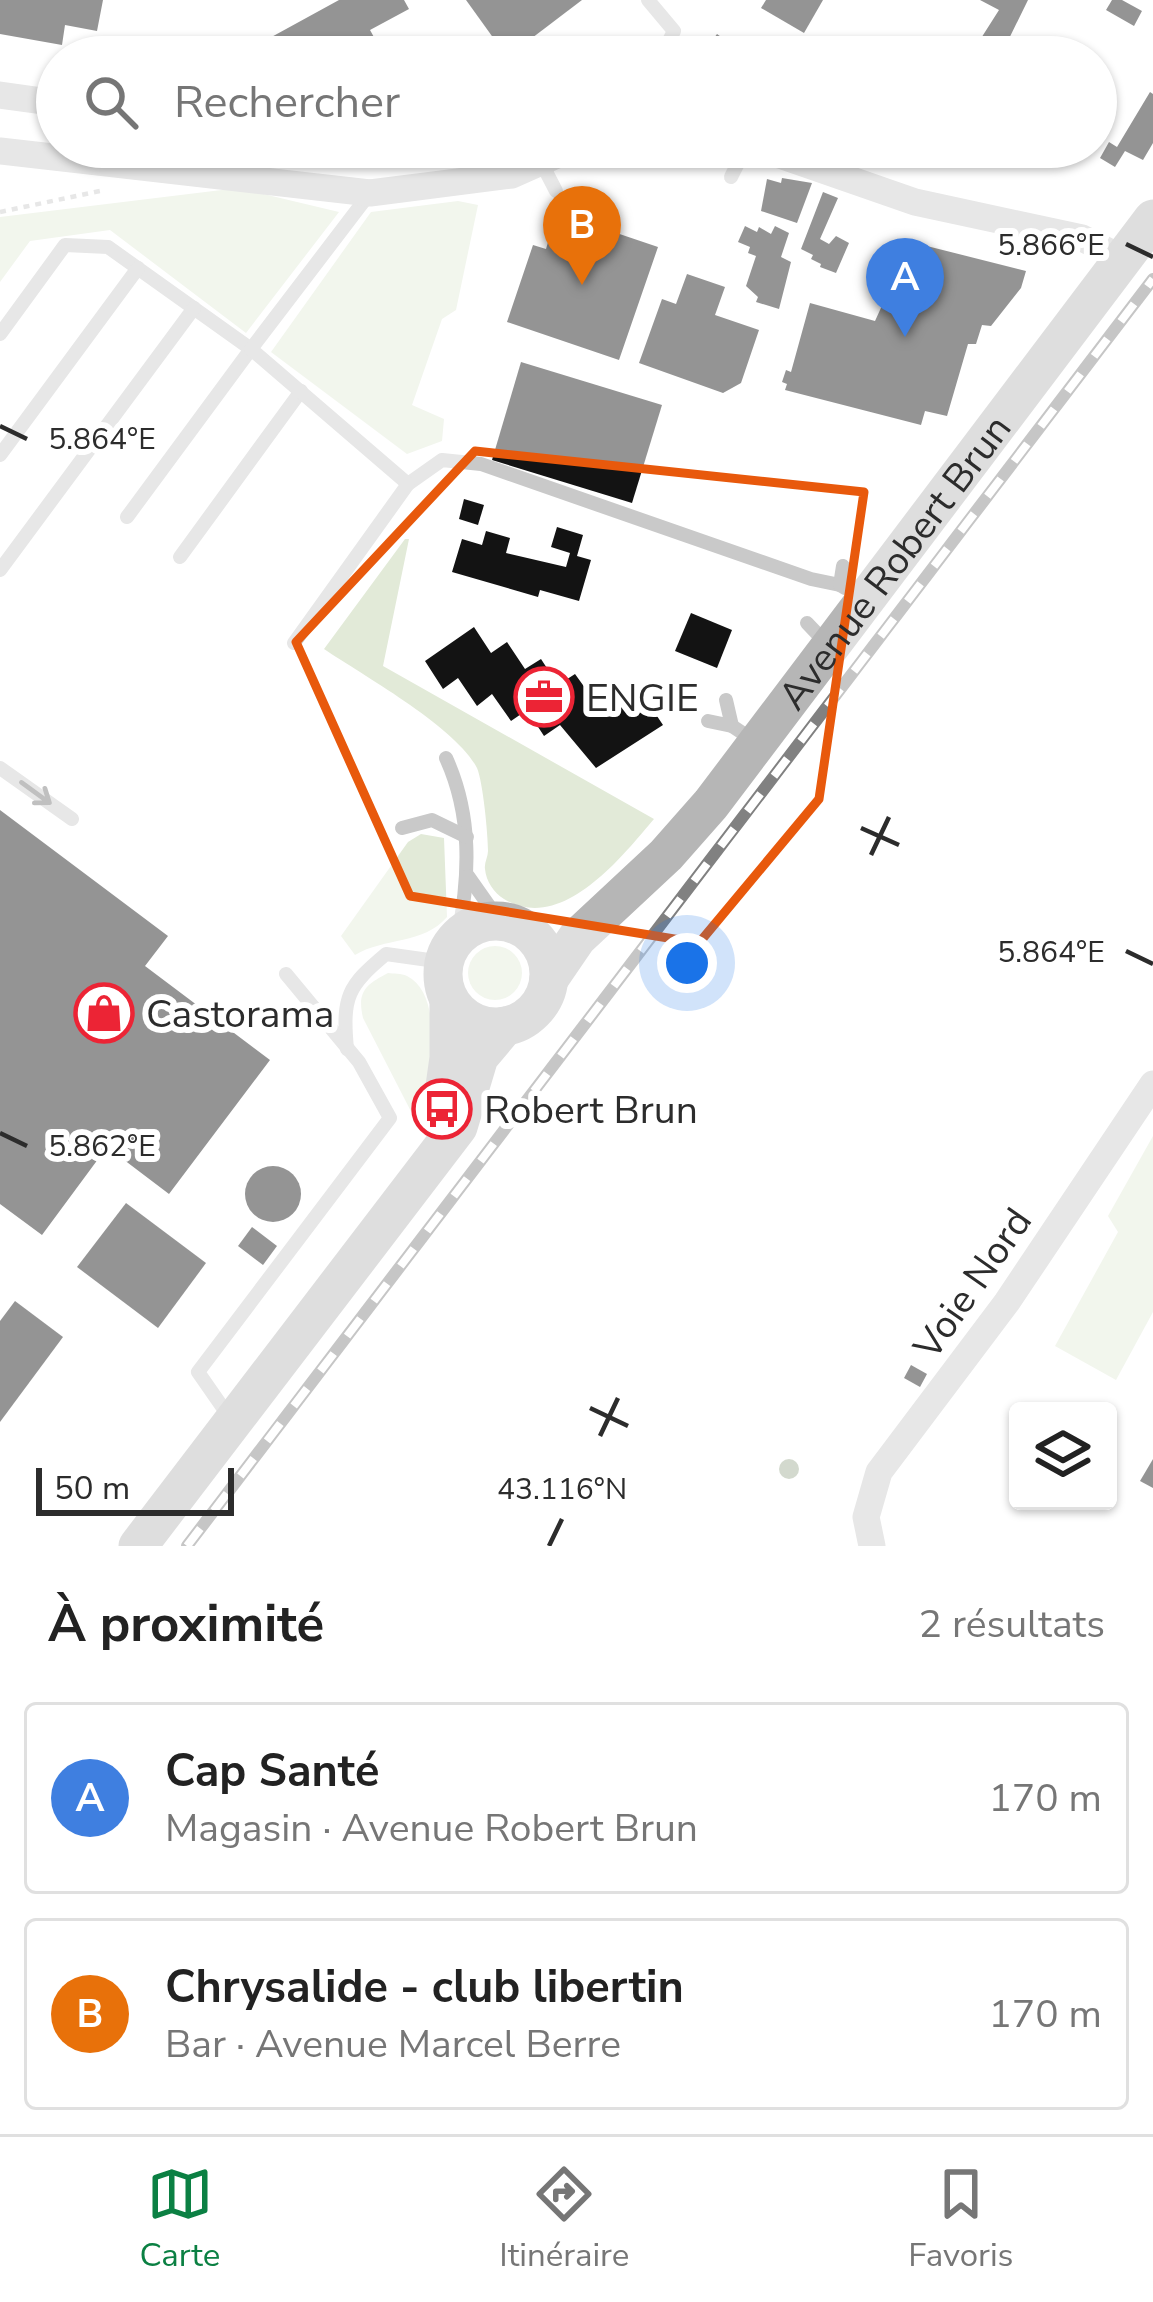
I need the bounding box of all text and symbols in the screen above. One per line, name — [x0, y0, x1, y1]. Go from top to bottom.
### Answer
search box — [36, 36, 1117, 168]
icon: search — [78, 69, 144, 135]
text: Rechercher — [174, 72, 400, 133]
pin: B — [543, 186, 621, 285]
text: 5.866°E — [997, 225, 1105, 266]
pin: A — [866, 238, 944, 337]
street label: Avenue Robert Brun — [767, 404, 1024, 721]
text: 5.864°E — [48, 419, 156, 460]
office icon: ENGIE — [513, 666, 575, 728]
place label: ENGIE — [586, 672, 699, 725]
one-way arrow — [19, 780, 52, 805]
text: 5.864°E — [997, 932, 1105, 973]
your location — [657, 933, 717, 993]
shop icon: Castorama — [73, 982, 135, 1044]
place label: Castorama — [146, 988, 334, 1041]
bus stop icon: Robert Brun — [411, 1078, 473, 1140]
place label: Robert Brun — [484, 1084, 698, 1137]
text: 5.862°E — [48, 1126, 156, 1167]
street label: Voie Nord — [901, 1198, 1045, 1371]
map controls — [1009, 1402, 1117, 1510]
button: layers — [1009, 1402, 1117, 1510]
scale bar — [36, 1462, 234, 1515]
text: 50 m — [54, 1466, 130, 1511]
text: 43.116°N — [497, 1469, 627, 1510]
text: À proximité — [48, 1589, 324, 1659]
text: 2 résultats — [919, 1598, 1105, 1651]
text: Cap Santé — [165, 1741, 379, 1802]
text: A — [75, 1772, 105, 1825]
text: 170 m — [988, 1772, 1102, 1825]
text: Magasin · Avenue Robert Brun — [165, 1802, 698, 1855]
text: Chrysalide - club libertin — [165, 1957, 684, 2018]
text: B — [77, 1988, 103, 2041]
text: 170 m — [988, 1988, 1102, 2041]
text: Bar · Avenue Marcel Berre — [165, 2018, 621, 2071]
tab: Carte — [140, 2161, 220, 2278]
tab: Itinéraire — [499, 2161, 629, 2278]
tab: Favoris — [908, 2161, 1013, 2278]

